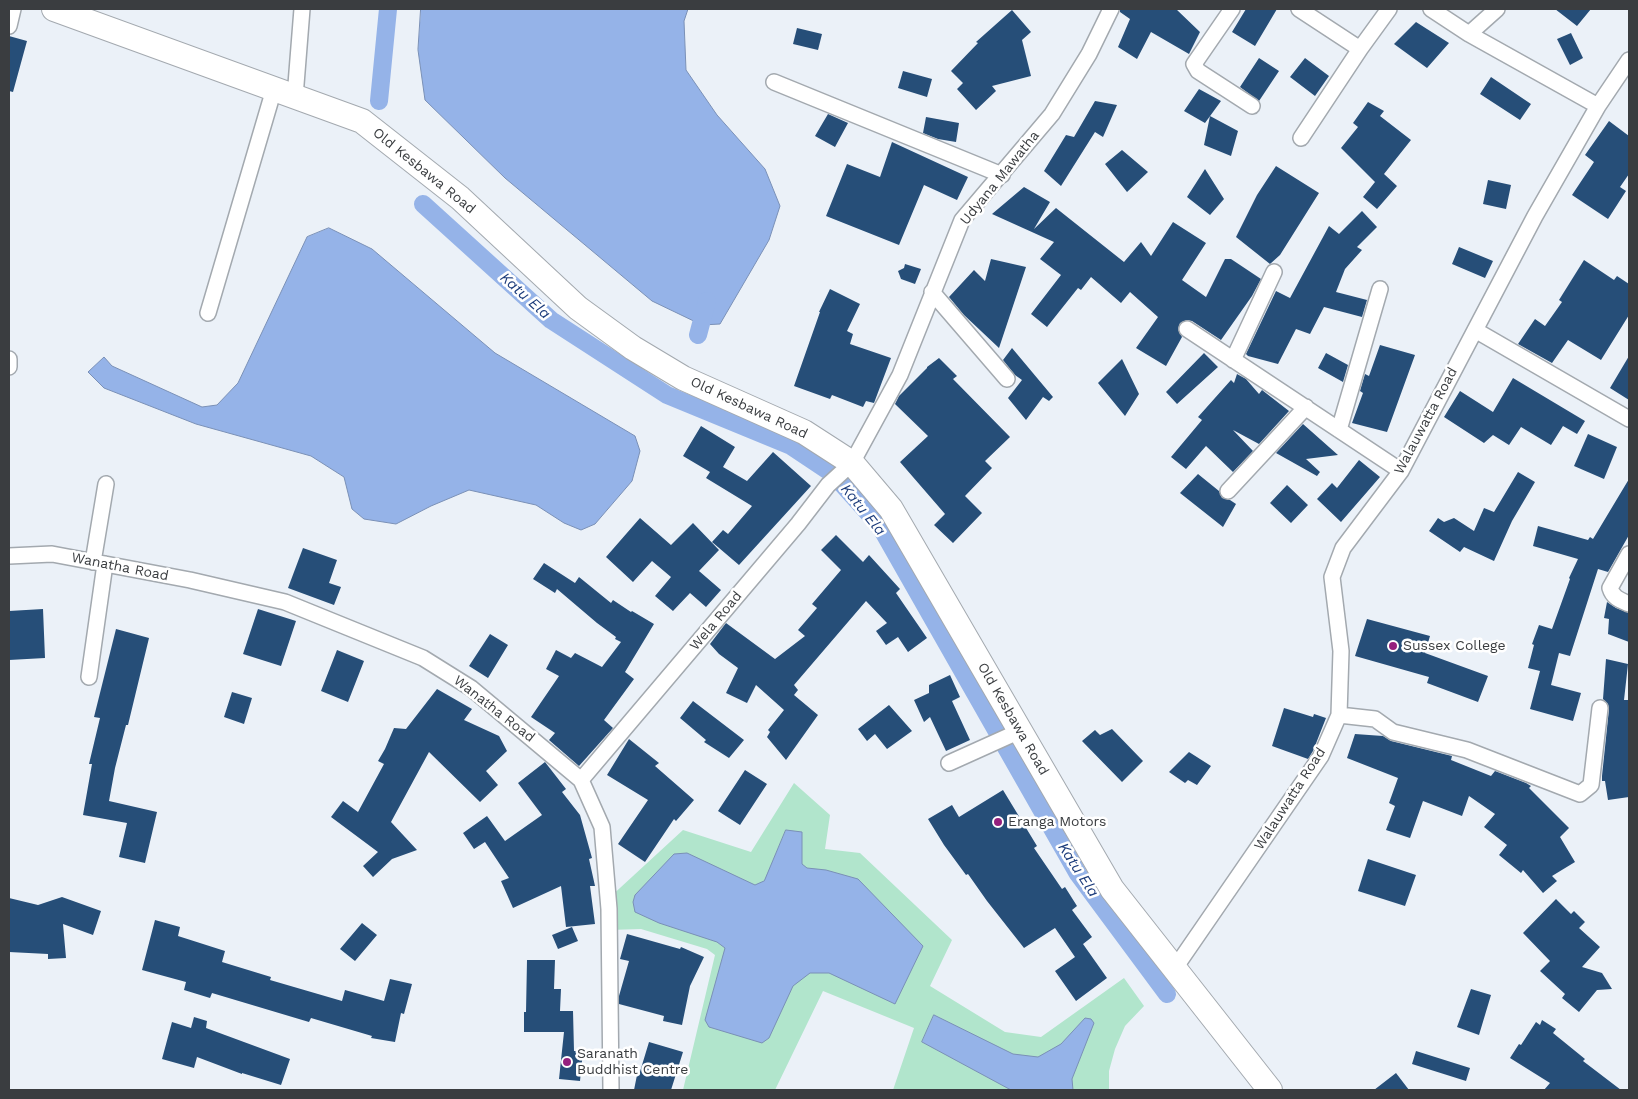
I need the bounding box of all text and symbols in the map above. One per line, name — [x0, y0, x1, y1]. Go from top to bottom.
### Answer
street label: Old Kesbawa Road — [369, 124, 479, 218]
street label: Udyana Mawatha — [957, 128, 1043, 228]
water label: Katu Ela — [496, 269, 554, 323]
street label: Walauwatta Road — [1391, 365, 1461, 477]
street label: Old Kesbawa Road — [688, 373, 810, 443]
water label: Katu Ela — [837, 481, 889, 539]
street label: Wanatha Road — [70, 549, 170, 585]
street label: Wela Road — [686, 588, 746, 654]
place label: Sussex College — [1403, 638, 1506, 654]
marker: Sussex College — [1387, 640, 1399, 652]
street label: Old Kesbawa Road — [974, 660, 1052, 778]
street label: Wanatha Road — [450, 672, 538, 746]
street label: Walauwatta Road — [1251, 745, 1329, 853]
place label: Eranga Motors — [1008, 814, 1106, 830]
marker: Eranga Motors — [992, 816, 1004, 828]
water label: Katu Ela — [1054, 839, 1102, 901]
place label: Saranath Buddhist Centre — [577, 1046, 688, 1078]
marker: Saranath Buddhist Centre — [561, 1056, 573, 1068]

